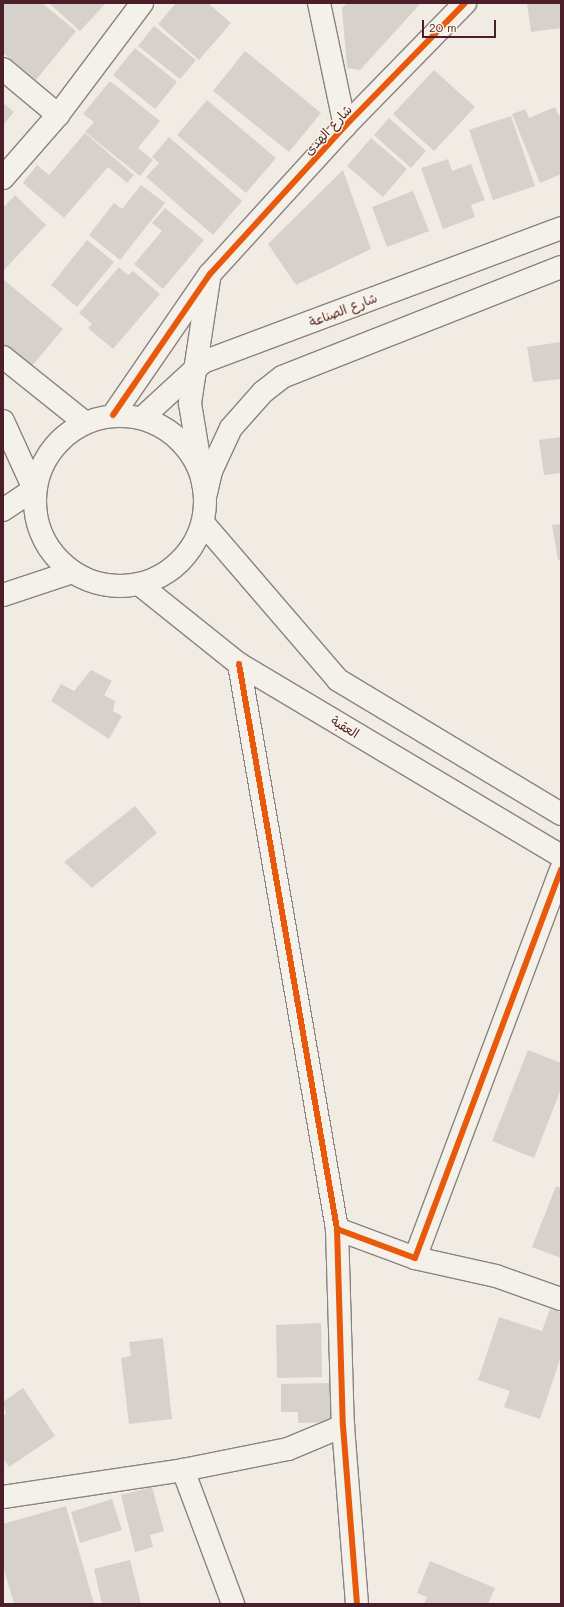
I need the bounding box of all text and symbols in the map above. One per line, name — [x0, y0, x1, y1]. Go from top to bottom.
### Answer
scale bar — [424, 12, 498, 38]
text: 20 m — [429, 19, 457, 35]
street label: شارع الهدى — [301, 102, 355, 158]
street label: شارع الصناعة — [307, 290, 379, 330]
street label: العقبة — [328, 713, 362, 741]

